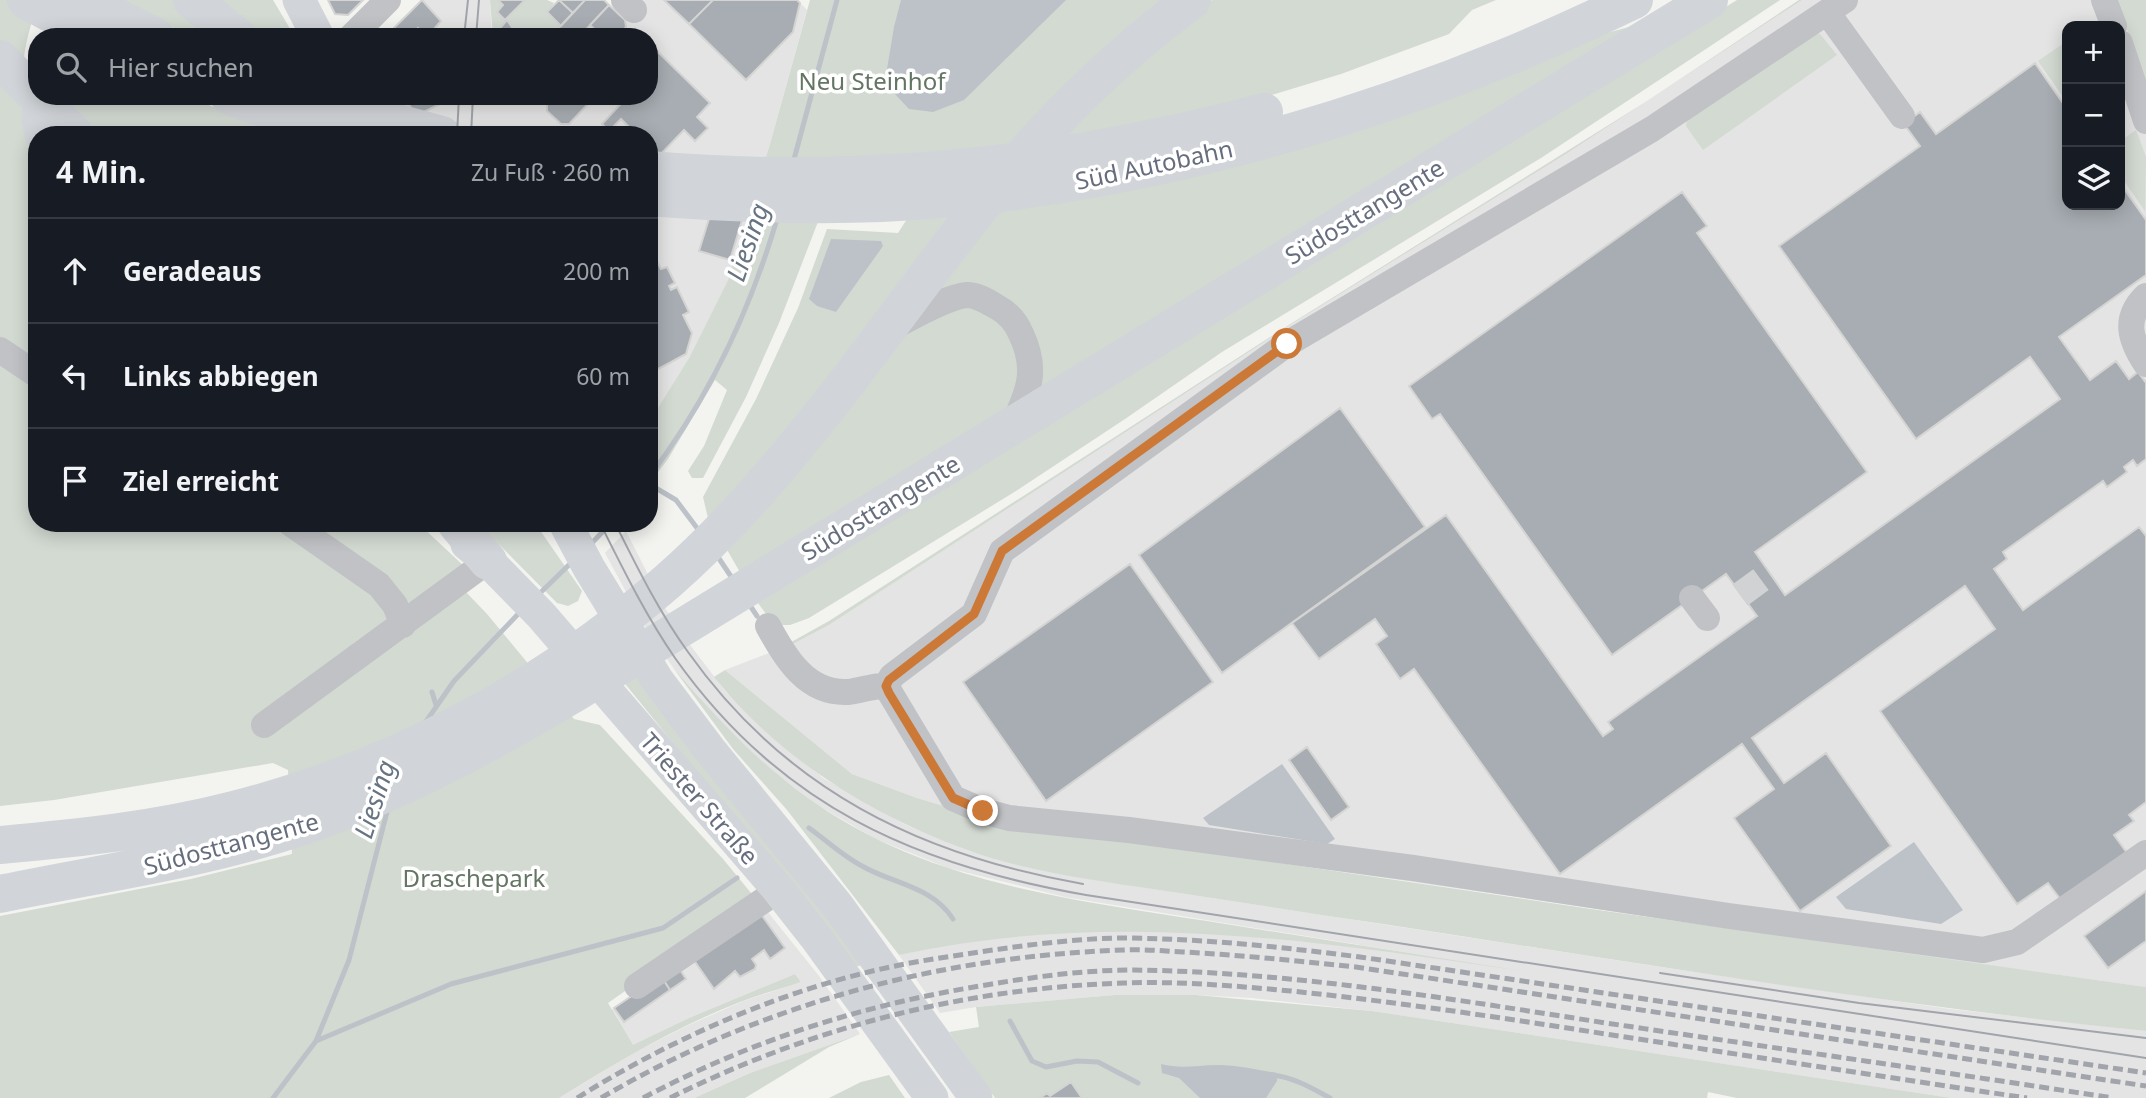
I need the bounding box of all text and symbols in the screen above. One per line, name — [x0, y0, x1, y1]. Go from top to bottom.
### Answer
map controls — [2062, 21, 2125, 210]
button: + — [2062, 21, 2125, 84]
search box — [28, 28, 658, 105]
icon: search — [52, 48, 90, 86]
text: Hier suchen — [108, 49, 254, 85]
park label: Neu Steinhof — [799, 64, 947, 97]
button: − — [2062, 84, 2125, 147]
street label: Süd Autobahn — [1072, 131, 1236, 197]
button: layers — [2062, 147, 2125, 210]
text: 4 Min. — [56, 151, 146, 192]
street label: Südosttangente — [1278, 151, 1450, 271]
text: Zu Fuß · 260 m — [471, 156, 630, 188]
water label: Liesing — [717, 198, 777, 286]
icon: ahead — [56, 252, 94, 290]
text: Geradeaus — [123, 253, 262, 289]
text: 200 m — [563, 255, 630, 287]
route start — [1271, 328, 1302, 359]
icon: left — [56, 357, 94, 395]
text: Links abbiegen — [123, 358, 319, 394]
text: 60 m — [576, 360, 630, 392]
street label: Südosttangente — [794, 447, 966, 567]
icon: arrive — [56, 462, 94, 500]
text: Ziel erreicht — [123, 463, 279, 499]
street label: Triester Straße — [633, 725, 767, 871]
water label: Liesing — [344, 755, 404, 843]
route end — [967, 795, 998, 826]
street label: Südosttangente — [140, 804, 322, 882]
park label: Draschepark — [403, 861, 546, 894]

